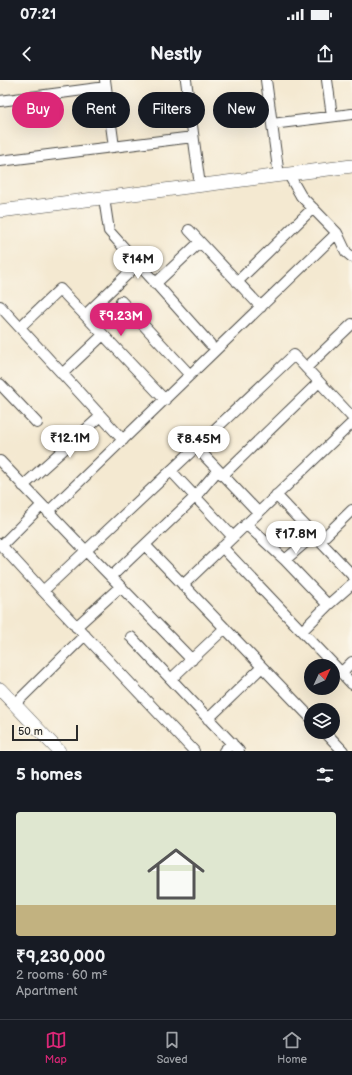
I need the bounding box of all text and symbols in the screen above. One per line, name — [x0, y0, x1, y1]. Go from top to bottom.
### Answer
text: 07:21 — [20, 5, 56, 24]
icon: back — [16, 43, 38, 65]
icon: share — [314, 43, 336, 65]
text: Nestly — [150, 44, 202, 65]
chip: Buy — [12, 92, 64, 128]
chip: Rent — [72, 92, 130, 128]
chip: Filters — [138, 92, 205, 128]
chip: New — [213, 92, 269, 128]
pin: ₹14M — [114, 246, 162, 280]
text: ₹14M — [122, 251, 154, 267]
pin: ₹9.23M — [88, 303, 154, 337]
text: ₹9.23M — [99, 308, 143, 324]
pin: ₹12.1M — [37, 425, 103, 459]
pin: ₹8.45M — [166, 426, 232, 460]
text: ₹12.1M — [50, 430, 90, 446]
text: ₹8.45M — [177, 431, 221, 447]
pin: ₹17.8M — [263, 521, 329, 555]
text: ₹17.8M — [275, 526, 317, 542]
north arrow — [304, 659, 340, 695]
map controls — [304, 659, 340, 739]
button: layers — [304, 703, 340, 739]
scale bar — [12, 723, 78, 742]
text: 50 m — [18, 725, 43, 738]
icon: filters — [314, 764, 336, 786]
text: 5 homes — [16, 765, 82, 785]
icon: home — [140, 838, 212, 910]
text: ₹9,230,000 — [16, 947, 105, 967]
text: 2 rooms · 60 m² — [16, 967, 108, 983]
text: Apartment — [16, 983, 77, 999]
tab: Map — [45, 1029, 67, 1066]
tab: Saved — [157, 1029, 188, 1066]
tab: Home — [277, 1029, 307, 1066]

